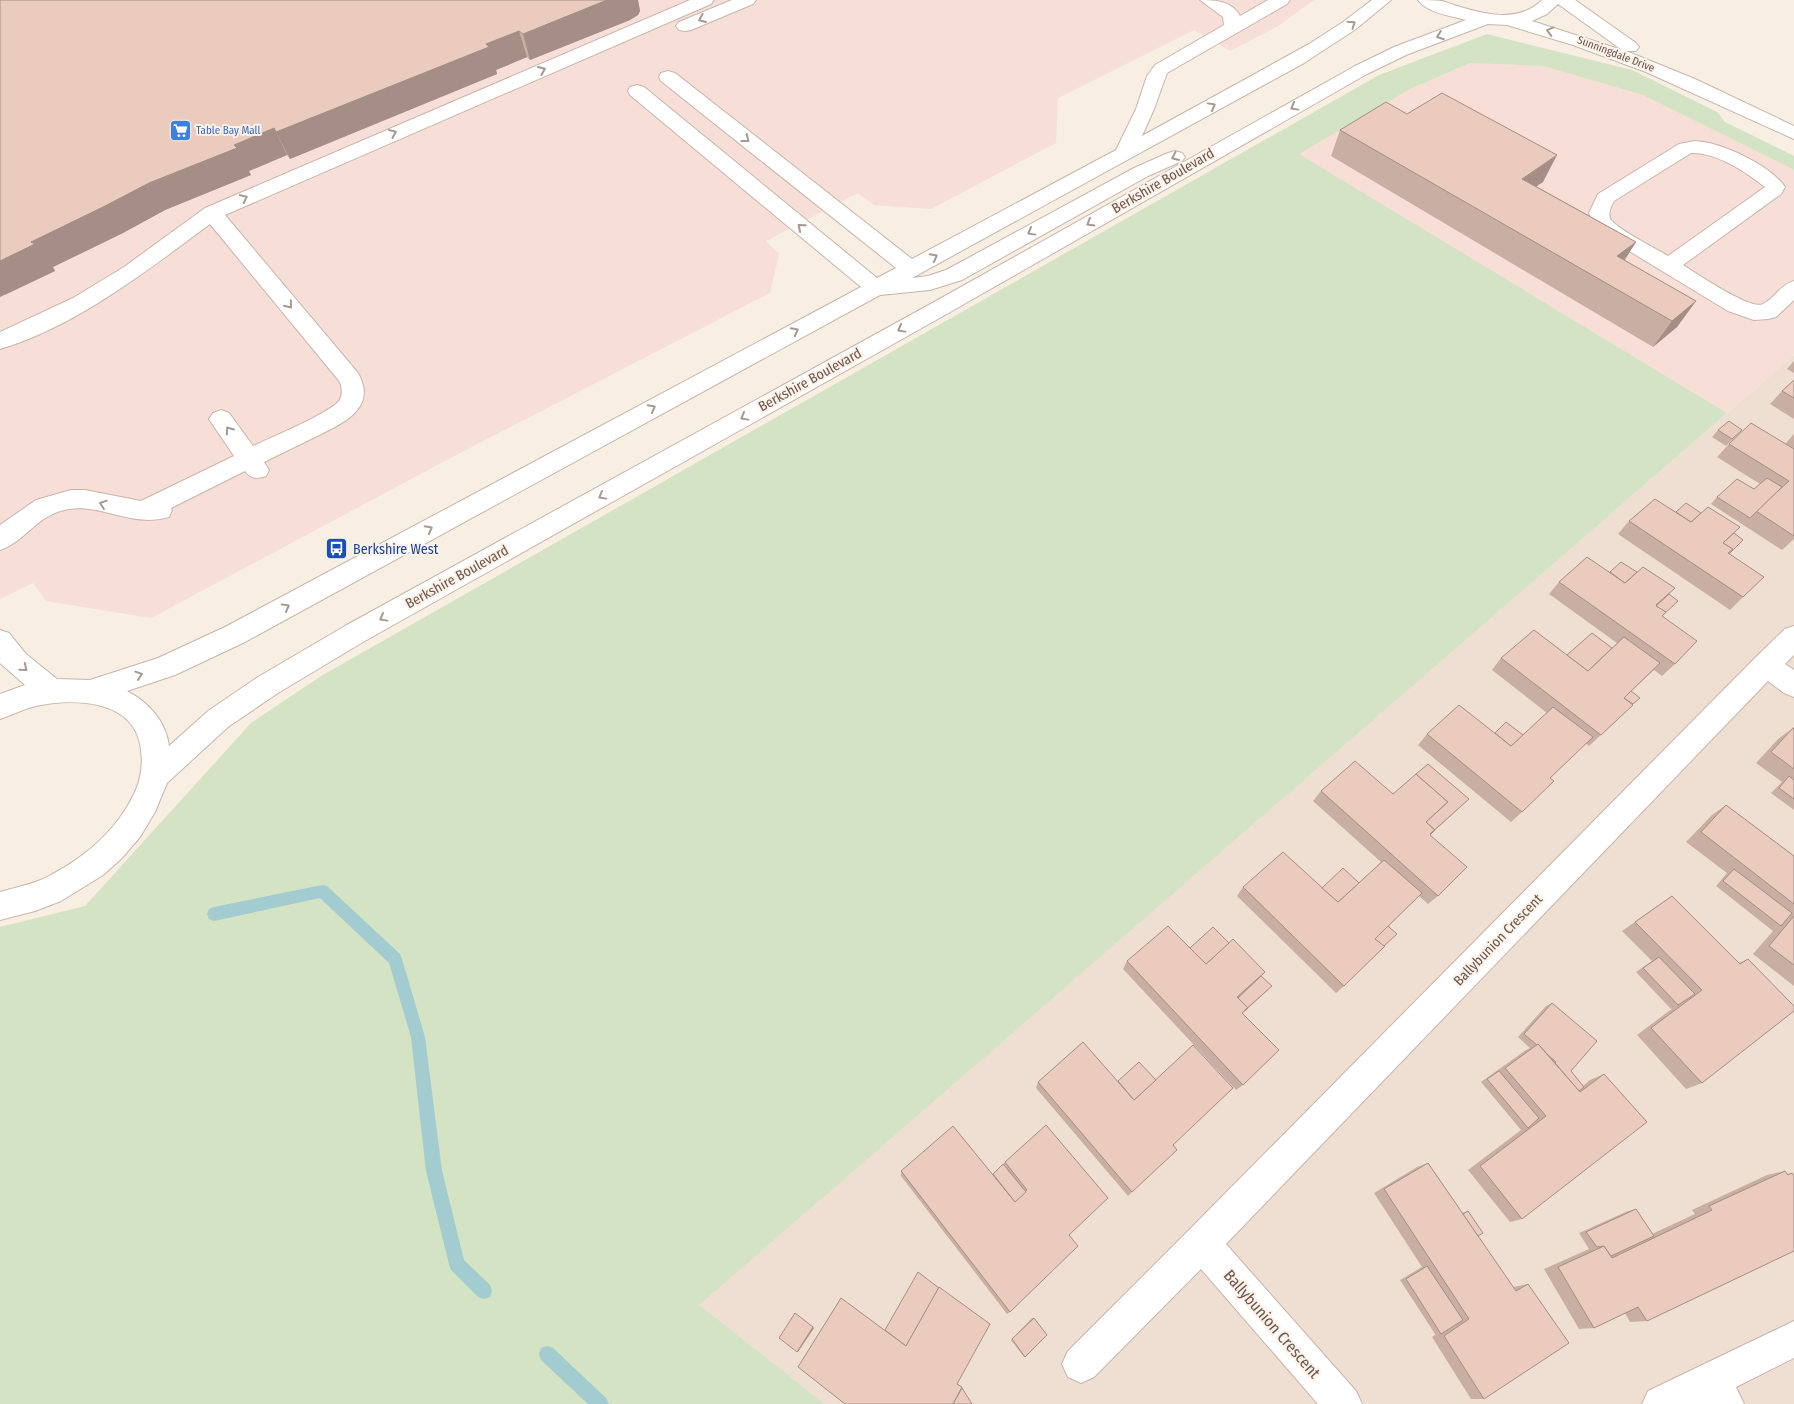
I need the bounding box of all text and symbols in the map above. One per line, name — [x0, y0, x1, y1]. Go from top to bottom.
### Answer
one-way arrow — [698, 13, 707, 23]
one-way arrow — [1347, 21, 1356, 30]
one-way arrow — [1546, 26, 1554, 36]
one-way arrow — [1436, 30, 1445, 40]
street label: Sunningdale Drive — [1576, 33, 1656, 75]
one-way arrow — [537, 65, 546, 76]
one-way arrow — [1291, 101, 1300, 111]
one-way arrow — [1207, 102, 1216, 112]
supermarket icon: Table Bay Mall — [168, 118, 192, 142]
place label: Table Bay Mall — [196, 124, 260, 137]
one-way arrow — [388, 129, 397, 140]
one-way arrow — [741, 134, 750, 143]
street label: Berkshire Boulevard — [1109, 145, 1217, 217]
one-way arrow — [1171, 150, 1180, 161]
one-way arrow — [239, 194, 248, 204]
one-way arrow — [1086, 217, 1095, 227]
one-way arrow — [798, 224, 807, 232]
one-way arrow — [1027, 226, 1036, 236]
one-way arrow — [929, 253, 938, 263]
one-way arrow — [284, 300, 293, 309]
one-way arrow — [897, 323, 906, 333]
one-way arrow — [790, 327, 799, 337]
street label: Berkshire Boulevard — [755, 345, 865, 415]
one-way arrow — [647, 404, 656, 414]
one-way arrow — [740, 411, 749, 421]
one-way arrow — [226, 426, 235, 436]
one-way arrow — [598, 490, 607, 500]
one-way arrow — [100, 499, 108, 509]
one-way arrow — [424, 525, 433, 535]
bus stop icon: Berkshire West — [325, 537, 349, 561]
place label: Berkshire West — [353, 541, 439, 558]
street label: Berkshire Boulevard — [402, 542, 512, 612]
one-way arrow — [281, 603, 290, 613]
one-way arrow — [380, 611, 389, 621]
one-way arrow — [18, 662, 27, 671]
one-way arrow — [135, 671, 143, 681]
street label: Ballybunion Crescent — [1450, 890, 1546, 989]
street label: Ballybunion Crescent — [1220, 1266, 1325, 1383]

